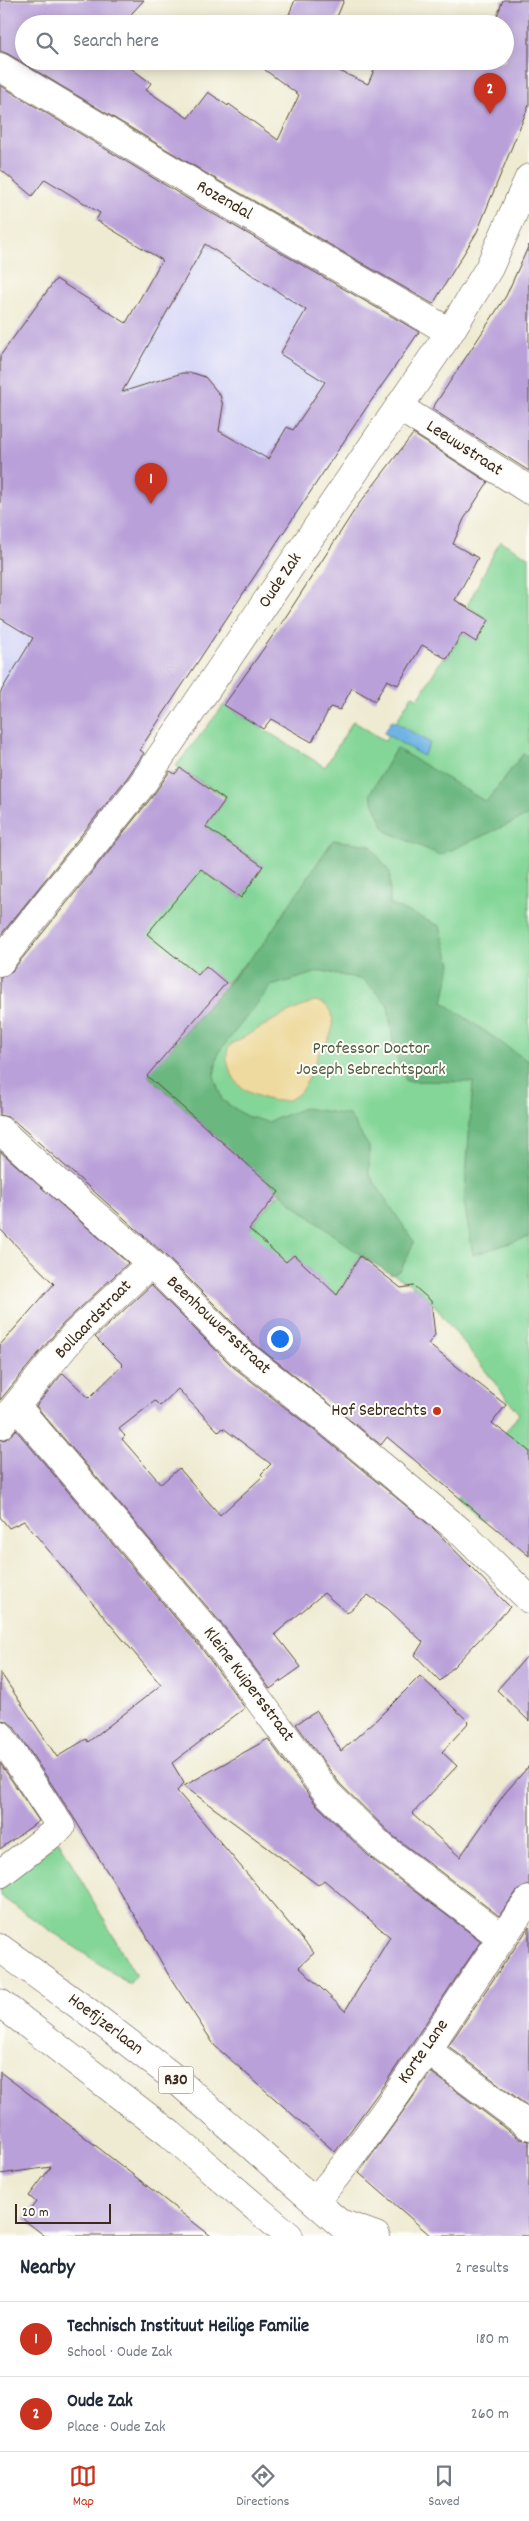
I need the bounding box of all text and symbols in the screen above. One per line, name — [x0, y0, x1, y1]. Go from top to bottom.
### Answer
search box — [15, 15, 514, 70]
icon: search — [33, 29, 61, 57]
text: Search here — [73, 29, 159, 56]
pin: 2 — [474, 73, 506, 114]
street label: Rozendal — [191, 175, 257, 227]
street label: Leeuwstraat — [421, 415, 508, 483]
pin: 1 — [135, 463, 167, 504]
street label: Oude Zak — [253, 548, 309, 614]
park label: Professor Doctor Joseph Sebrechtspark — [296, 1037, 446, 1083]
street label: Beenhouwersstraat — [160, 1271, 276, 1381]
street label: Bollaardstraat — [50, 1275, 139, 1365]
your location — [267, 1326, 293, 1352]
place label: Hof Sebrechts — [331, 1399, 427, 1424]
marker: Hof Sebrechts — [431, 1405, 443, 1417]
street label: Kleine Kuipersstraat — [196, 1622, 300, 1748]
street label: Hoefijzerlaan — [62, 1988, 148, 2062]
street label: Korte Lane — [393, 2015, 455, 2089]
road number: R30 — [158, 2066, 194, 2094]
scale bar — [15, 2201, 111, 2224]
text: 20 m — [22, 2203, 49, 2223]
text: Nearby — [20, 2254, 75, 2284]
text: 2 results — [455, 2257, 509, 2280]
text: Technisch Instituut Heilige Familie — [67, 2314, 309, 2341]
text: 1 — [34, 2328, 38, 2351]
text: 180 m — [476, 2328, 509, 2351]
text: School · Oude Zak — [67, 2341, 172, 2364]
text: Oude Zak — [67, 2389, 133, 2416]
text: 2 — [33, 2403, 40, 2426]
text: 260 m — [471, 2403, 509, 2426]
text: Place · Oude Zak — [67, 2416, 165, 2439]
tab: Map — [69, 2462, 97, 2512]
tab: Directions — [236, 2462, 289, 2512]
tab: Saved — [428, 2462, 460, 2512]

